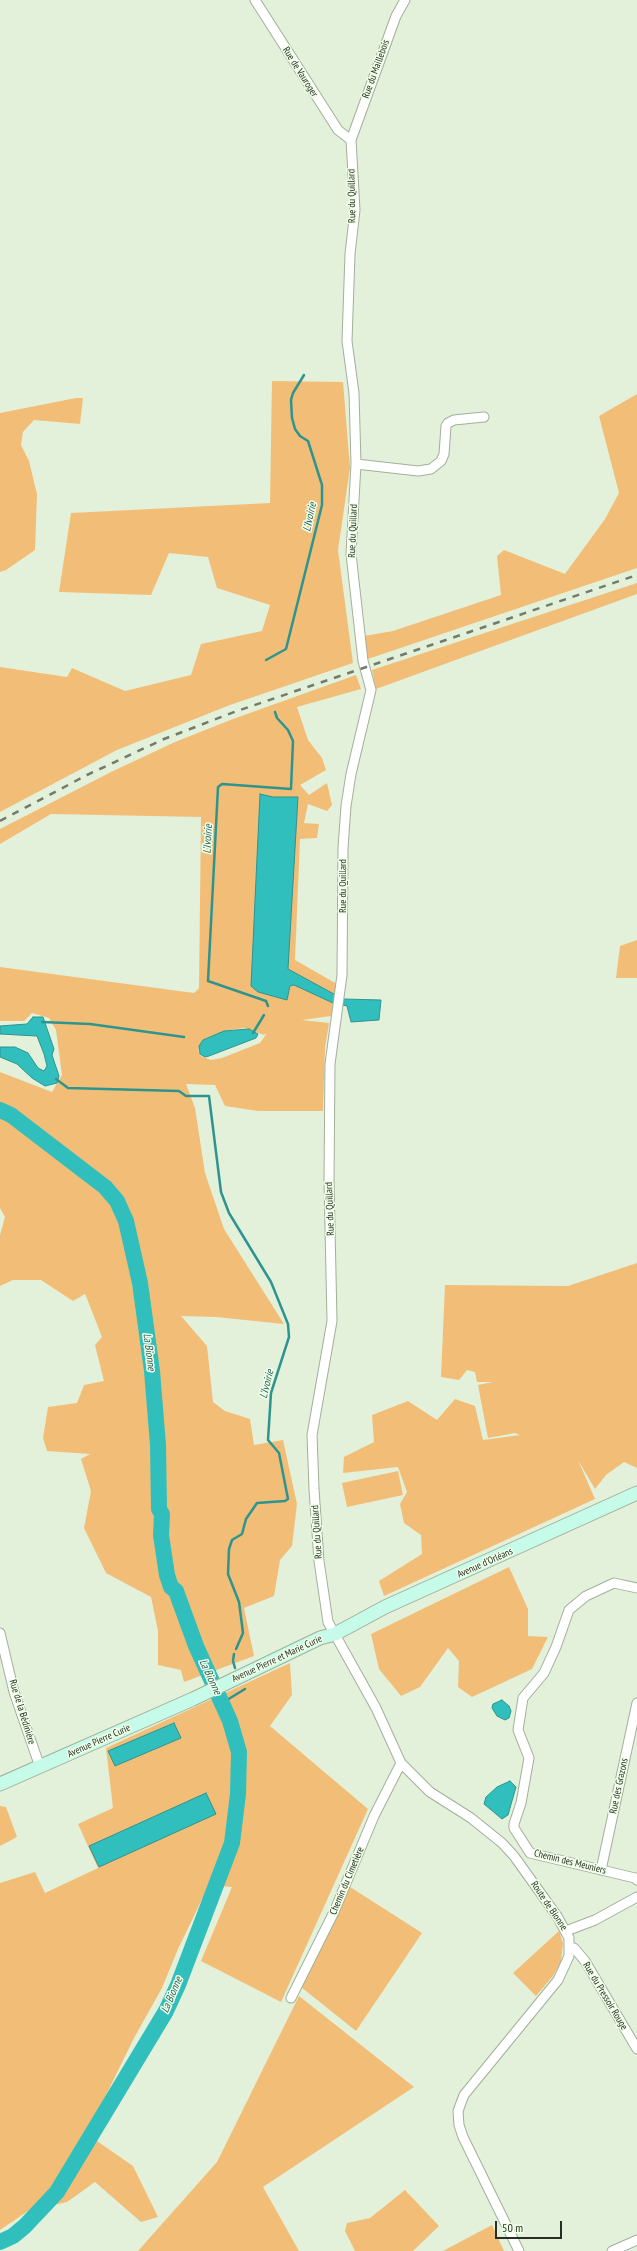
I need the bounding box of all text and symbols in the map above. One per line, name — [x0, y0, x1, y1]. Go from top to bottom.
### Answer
street label: Rue du Maillebois — [360, 38, 392, 100]
street label: Rue de Vauroger — [280, 45, 320, 99]
street label: Rue du Quillard — [346, 169, 358, 223]
water label: L'Ivoirie — [300, 501, 320, 533]
street label: Rue du Quillard — [346, 504, 360, 558]
water label: L'Ivoirie — [201, 824, 215, 854]
street label: Rue du Quillard — [337, 859, 349, 913]
street label: Rue du Quillard — [323, 1182, 337, 1236]
water label: La Bionne — [140, 1333, 158, 1371]
water label: L'Ivoirie — [257, 1368, 277, 1400]
street label: Rue du Quillard — [309, 1505, 325, 1559]
street label: Avenue d'Orléans — [455, 1545, 515, 1581]
street label: Avenue Pierre et Marie Curie — [230, 1633, 324, 1685]
water label: La Bionne — [196, 1657, 224, 1697]
street label: Rue de la Bédinière — [6, 1678, 38, 1746]
street label: Avenue Pierre Curie — [66, 1722, 132, 1760]
street label: Rue des Grazons — [607, 1757, 631, 1815]
street label: Chemin du Cimetière — [327, 1845, 367, 1917]
street label: Chemin des Meuniers — [533, 1847, 607, 1877]
street label: Route de Bionne — [528, 1879, 570, 1933]
street label: Rue du Pressoir Rouge — [580, 1960, 630, 2032]
water label: La Bionne — [159, 1975, 185, 2015]
scale bar — [497, 2213, 564, 2239]
text: 50 m — [502, 2220, 523, 2235]

